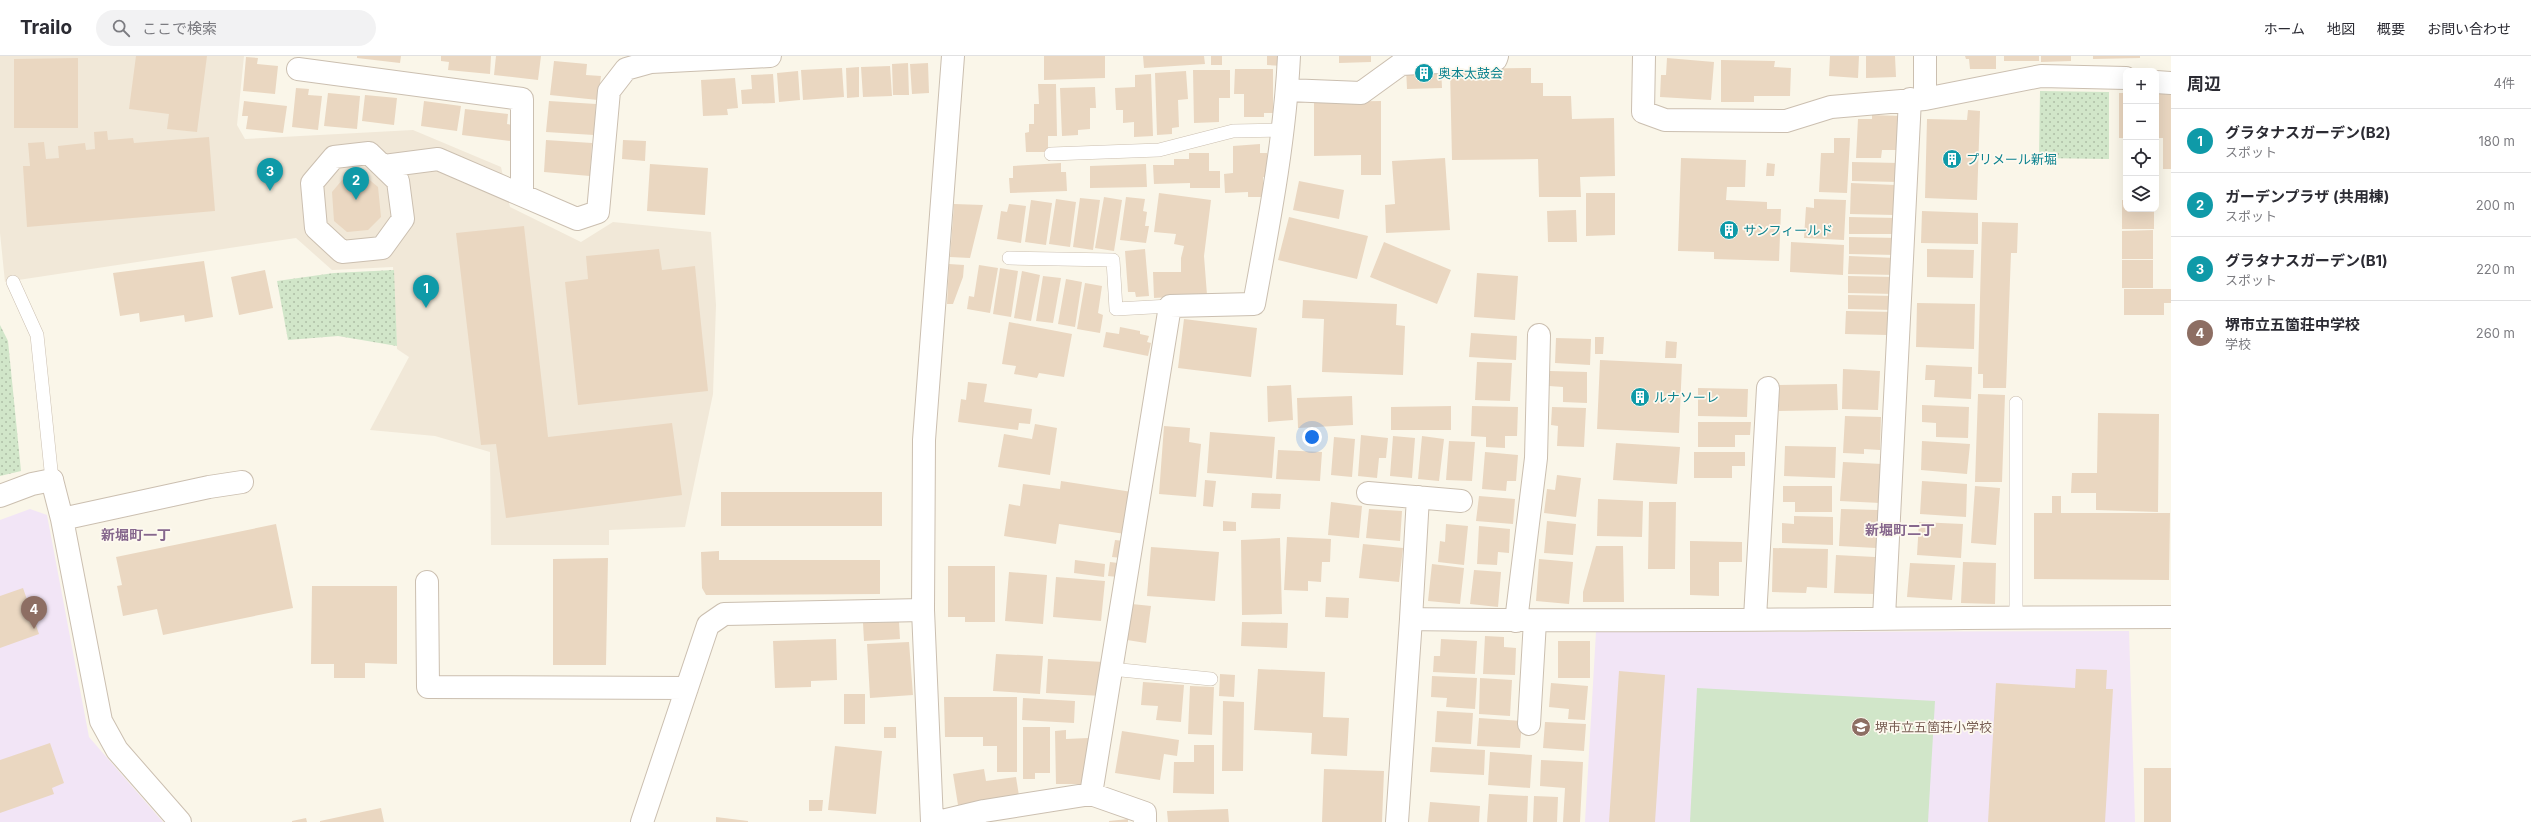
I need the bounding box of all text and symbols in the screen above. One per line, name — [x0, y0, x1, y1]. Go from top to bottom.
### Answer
search box — [96, 10, 376, 46]
text: Trailo — [20, 16, 72, 39]
icon: search — [110, 17, 132, 39]
text: ここで検索 — [142, 19, 217, 38]
text: ホーム — [2263, 20, 2305, 37]
text: 地図 — [2327, 20, 2355, 37]
text: 概要 — [2377, 20, 2405, 37]
text: お問い合わせ — [2427, 20, 2511, 37]
building icon: 奥本太鼓会 — [1413, 62, 1435, 84]
place label: 奥本太鼓会 — [1438, 65, 1503, 81]
map controls — [2123, 68, 2159, 212]
button: + — [2123, 68, 2159, 104]
text: 周辺 — [2187, 74, 2221, 94]
text: 4件 — [2494, 75, 2515, 91]
button: − — [2123, 104, 2159, 140]
text: グラタナスガーデン(B2) — [2225, 123, 2391, 142]
text: 1 — [2197, 133, 2203, 149]
text: 180 m — [2478, 133, 2515, 149]
button: locate — [2123, 140, 2159, 176]
text: スポット — [2225, 144, 2277, 160]
building icon: プリメール新堀 — [1941, 148, 1963, 170]
place label: プリメール新堀 — [1966, 151, 2057, 167]
pin: 3 — [257, 158, 283, 191]
pin: 2 — [343, 167, 369, 200]
button: layers — [2123, 176, 2159, 212]
text: ガーデンプラザ (共用棟) — [2225, 187, 2389, 206]
text: 2 — [2196, 197, 2204, 213]
text: 200 m — [2476, 197, 2515, 213]
text: スポット — [2225, 208, 2277, 224]
building icon: サンフィールド — [1718, 219, 1740, 241]
place label: サンフィールド — [1743, 222, 1833, 238]
text: グラタナスガーデン(B1) — [2225, 251, 2388, 270]
text: 3 — [2196, 261, 2204, 277]
text: 220 m — [2476, 261, 2515, 277]
text: スポット — [2225, 272, 2277, 288]
pin: 1 — [413, 275, 439, 308]
text: 堺市立五箇荘中学校 — [2225, 315, 2360, 334]
text: 4 — [2196, 325, 2204, 341]
text: 260 m — [2476, 325, 2515, 341]
text: 学校 — [2225, 336, 2251, 352]
building icon: ルナソーレ — [1629, 386, 1651, 408]
place label: ルナソーレ — [1654, 389, 1719, 405]
your location — [1302, 427, 1322, 447]
district label: 新堀町二丁 — [1865, 521, 1935, 538]
district label: 新堀町一丁 — [101, 526, 171, 543]
pin: 4 — [21, 596, 47, 629]
school or university icon: 堺市立五箇荘小学校 — [1850, 716, 1872, 738]
place label: 堺市立五箇荘小学校 — [1875, 719, 1992, 735]

